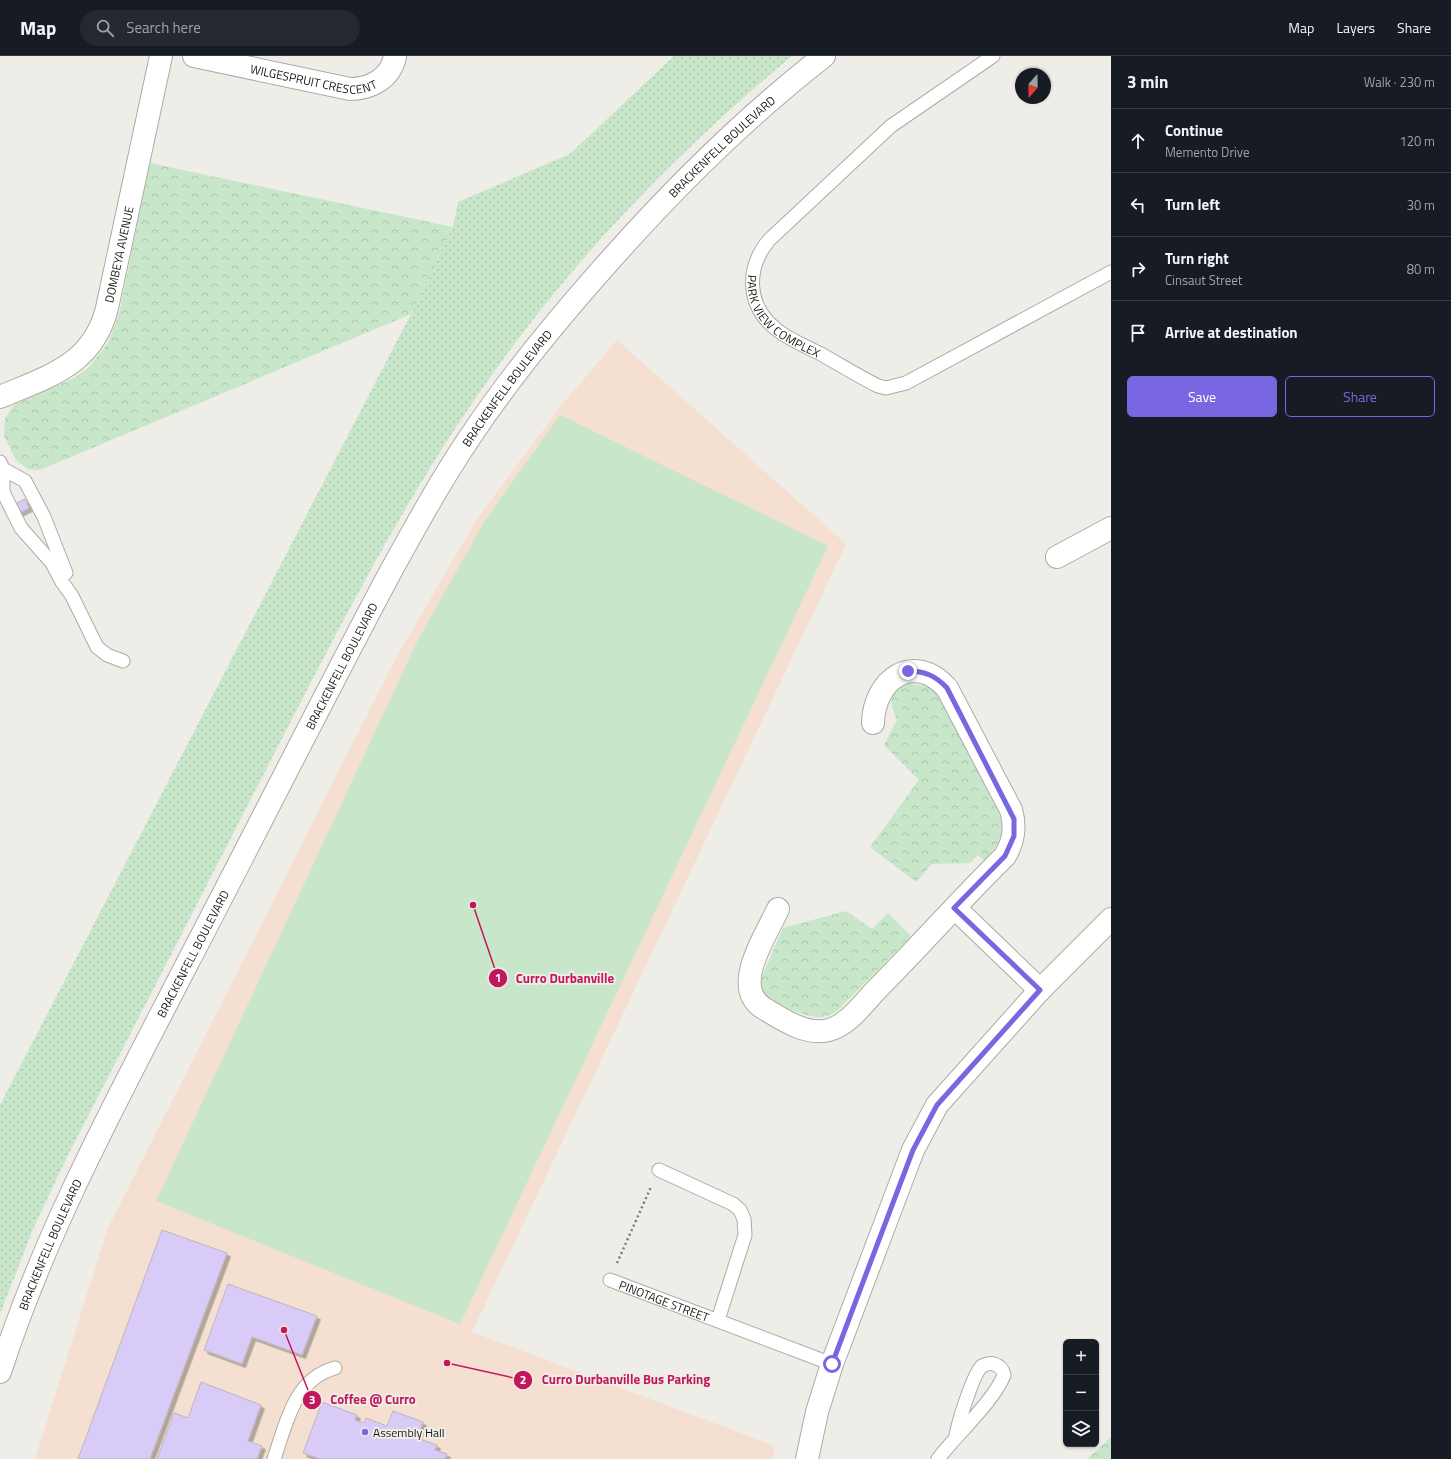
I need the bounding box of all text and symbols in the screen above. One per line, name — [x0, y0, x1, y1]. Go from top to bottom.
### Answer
search box — [80, 10, 360, 46]
text: Map — [20, 13, 56, 42]
text: Search here — [126, 16, 201, 39]
icon: search — [94, 17, 116, 39]
text: Map — [1288, 17, 1314, 38]
text: Layers — [1336, 17, 1375, 38]
text: Share — [1397, 17, 1431, 38]
street label: WILGESPRUIT CRESCENT — [249, 59, 380, 99]
north arrow — [1015, 68, 1051, 104]
text: 3 min — [1127, 69, 1168, 95]
text: Walk · 230 m — [1364, 72, 1435, 92]
street label: BRACKENFELL BOULEVARD — [664, 90, 779, 202]
text: Continue — [1165, 119, 1223, 142]
icon: ahead — [1127, 130, 1149, 152]
text: 120 m — [1399, 131, 1435, 151]
text: Memento Drive — [1165, 142, 1250, 162]
text: Turn left — [1165, 193, 1220, 216]
icon: left — [1127, 194, 1149, 216]
text: 30 m — [1407, 195, 1435, 215]
street label: DOMBEYA AVENUE — [99, 204, 138, 304]
text: Turn right — [1165, 247, 1229, 270]
icon: right — [1127, 258, 1149, 280]
text: 80 m — [1407, 259, 1435, 279]
text: Cinsaut Street — [1165, 270, 1242, 290]
street label: PARK VIEW COMPLEX — [743, 274, 824, 362]
text: Arrive at destination — [1165, 321, 1298, 344]
icon: arrive — [1127, 322, 1149, 344]
street label: BRACKENFELL BOULEVARD — [457, 325, 556, 450]
button: Save — [1127, 376, 1277, 417]
button: Share — [1285, 376, 1435, 417]
street label: BRACKENFELL BOULEVARD — [300, 599, 382, 733]
route end — [899, 662, 917, 680]
street label: BRACKENFELL BOULEVARD — [151, 886, 234, 1021]
callout: Curro Durbanville — [488, 966, 622, 991]
text: 1 — [495, 968, 501, 987]
text: Curro Durbanville — [516, 968, 614, 988]
street label: BRACKENFELL BOULEVARD — [13, 1175, 86, 1313]
street label: PINOTAGE STREET — [616, 1275, 713, 1326]
map controls — [1063, 1339, 1099, 1447]
button: + — [1063, 1339, 1099, 1375]
route start — [823, 1355, 841, 1373]
callout: Curro Durbanville Bus Parking — [513, 1367, 718, 1392]
text: Curro Durbanville Bus Parking — [542, 1369, 710, 1389]
text: 2 — [520, 1370, 526, 1389]
button: − — [1063, 1375, 1099, 1411]
callout: Coffee @ Curro — [302, 1387, 424, 1412]
text: Coffee @ Curro — [330, 1389, 416, 1409]
text: 3 — [309, 1390, 315, 1409]
button: layers — [1063, 1411, 1099, 1447]
place label: Assembly Hall — [373, 1423, 445, 1442]
marker: Assembly Hall — [360, 1427, 370, 1437]

